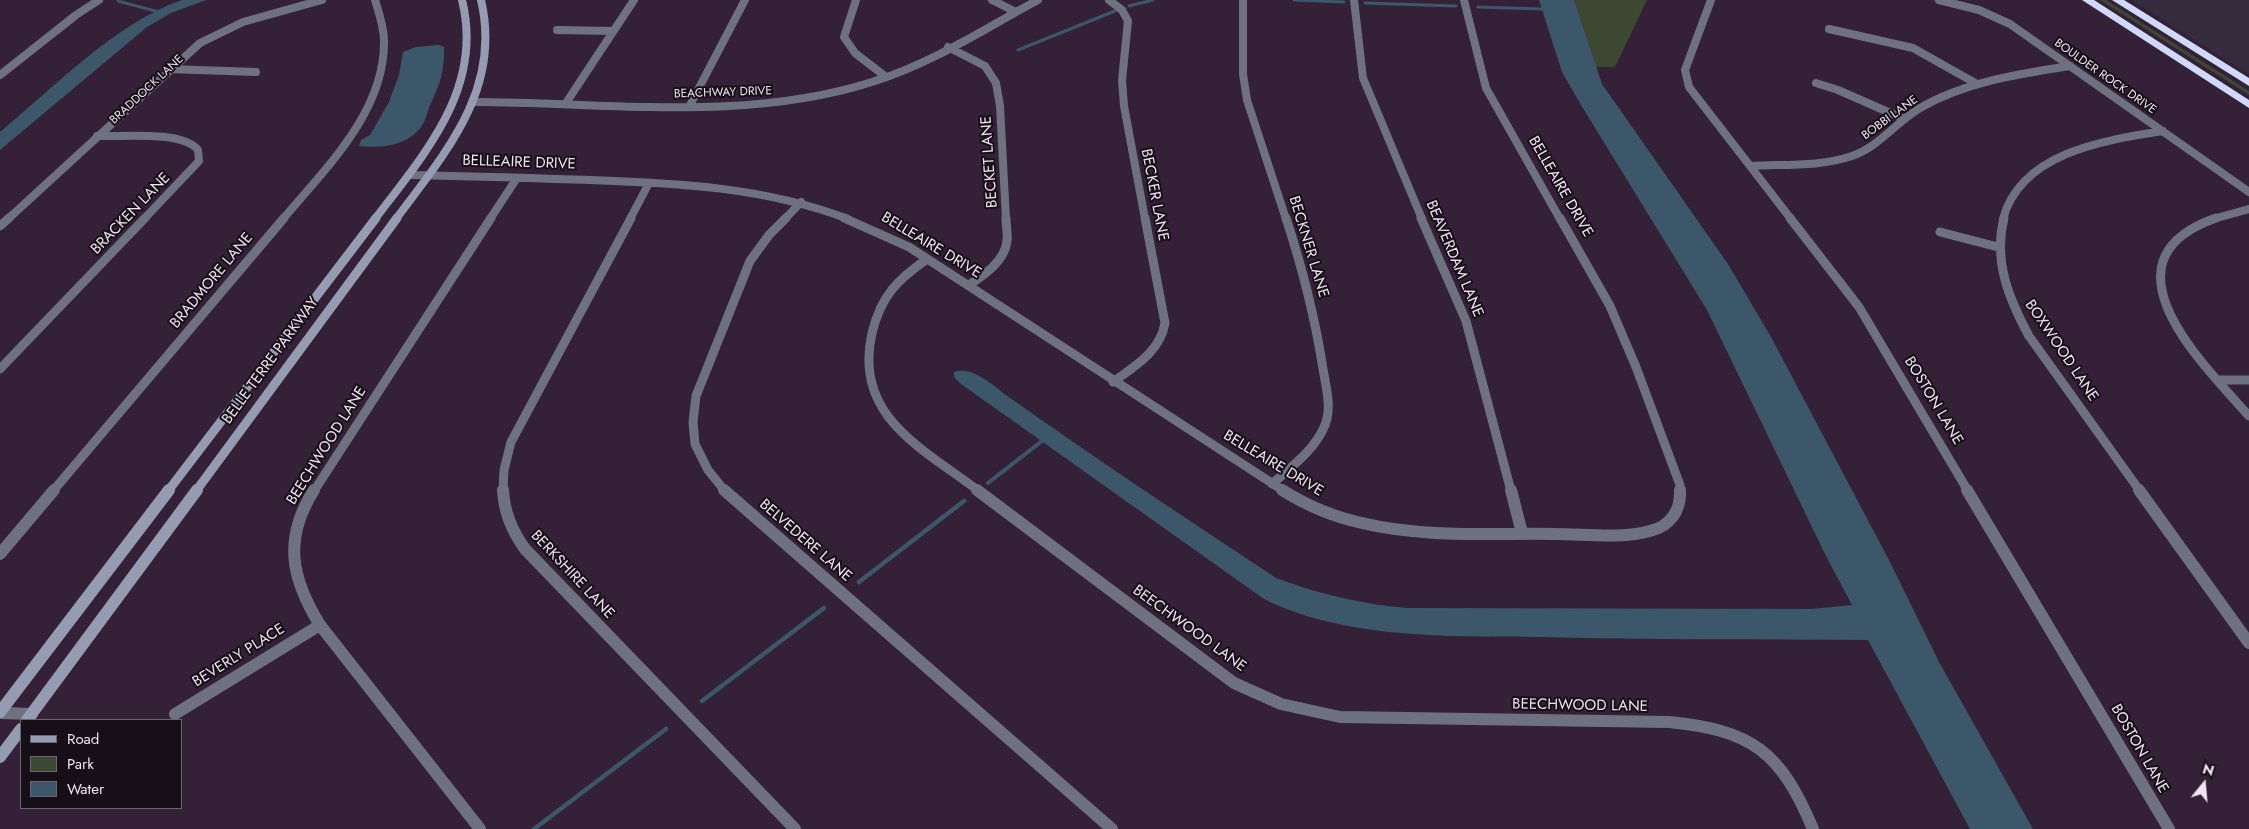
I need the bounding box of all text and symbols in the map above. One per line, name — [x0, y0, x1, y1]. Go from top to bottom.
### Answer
street label: BOULDER ROCK DRIVE — [2051, 36, 2159, 118]
street label: BRADDOCK LANE — [107, 52, 187, 128]
street label: BEACHWAY DRIVE — [674, 84, 772, 102]
street label: BOBBI LANE — [1859, 93, 1921, 143]
street label: BECKET LANE — [978, 115, 1002, 209]
street label: BELLEAIRE DRIVE — [1524, 133, 1596, 241]
street label: BECKER LANE — [1136, 147, 1172, 243]
street label: BELLEAIRE DRIVE — [462, 152, 576, 174]
street label: BRACKEN LANE — [88, 170, 174, 258]
street label: BECKNER LANE — [1284, 194, 1332, 300]
street label: BEAVERDAM LANE — [1421, 198, 1487, 320]
street label: BELLEAIRE DRIVE — [878, 209, 984, 283]
street label: BRADMORE LANE — [167, 230, 257, 332]
street label: BELLE TERRE PARKWAY — [219, 294, 323, 428]
street label: BOXWOOD LANE — [2020, 297, 2102, 405]
street label: BOSTON LANE — [1900, 354, 1966, 448]
street label: BEECHWOOD LANE — [283, 384, 371, 508]
street label: BELLEAIRE DRIVE — [1220, 427, 1326, 501]
street label: BELVEDERE LANE — [755, 496, 855, 586]
street label: BERKSHIRE LANE — [526, 527, 618, 623]
street label: BEECHWOOD LANE — [1129, 582, 1249, 676]
street label: BEVERLY PLACE — [190, 620, 288, 692]
street label: BEECHWOOD LANE — [1512, 696, 1648, 716]
street label: BOSTON LANE — [2106, 701, 2172, 797]
legend — [20, 719, 182, 809]
text: Road — [67, 728, 99, 750]
text: Park — [67, 753, 94, 775]
text: N — [2200, 758, 2217, 781]
north arrow — [2179, 759, 2229, 809]
text: Water — [67, 778, 104, 800]

